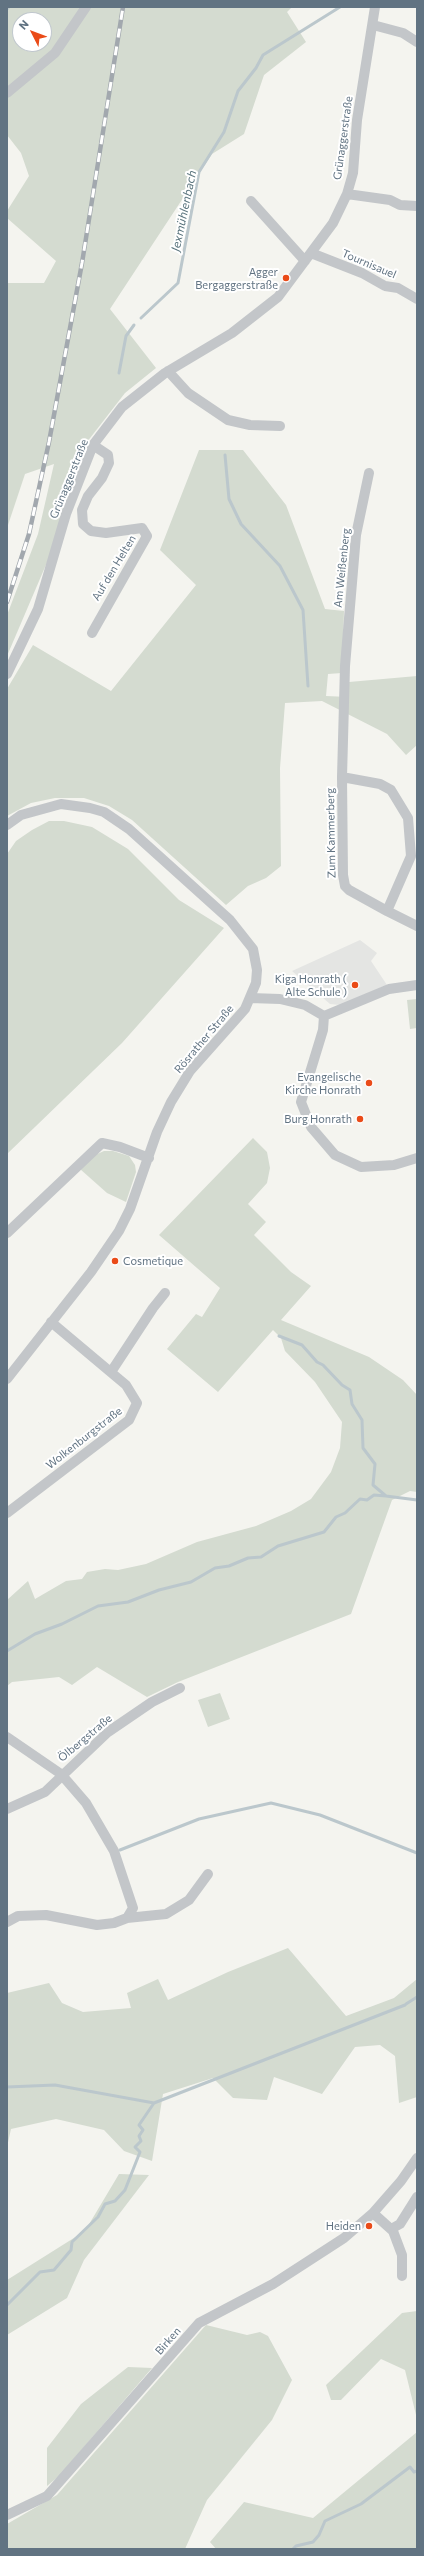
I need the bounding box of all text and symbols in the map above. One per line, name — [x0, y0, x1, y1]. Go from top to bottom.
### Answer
north arrow — [12, 12, 52, 52]
text: N — [16, 17, 31, 32]
street label: Grünaggerstraße — [331, 95, 355, 181]
water label: Jexmühlenbach — [168, 169, 200, 253]
street label: Tournisauel — [340, 247, 398, 281]
place label: Agger Bergaggerstraße — [195, 265, 278, 291]
marker: Agger Bergaggerstraße — [281, 273, 291, 283]
street label: Grünaggerstraße — [47, 437, 91, 521]
street label: Am Weißenberg — [331, 528, 353, 608]
street label: Auf den Helten — [89, 533, 139, 603]
street label: Zum Kammerberg — [324, 788, 338, 878]
place label: Kiga Honrath ( Alte Schule ) — [275, 972, 347, 998]
marker: Kiga Honrath ( Alte Schule ) — [350, 980, 360, 990]
street label: Rösrather Straße — [172, 1002, 236, 1076]
place label: Evangelische Kirche Honrath — [285, 1070, 361, 1096]
marker: Evangelische Kirche Honrath — [364, 1078, 374, 1088]
place label: Burg Honrath — [284, 1112, 352, 1126]
marker: Burg Honrath — [355, 1114, 365, 1124]
place label: Cosmetique — [123, 1254, 183, 1268]
marker: Cosmetique — [110, 1256, 120, 1266]
street label: Wolkenburgstraße — [43, 1404, 125, 1472]
street label: Ölbergstraße — [55, 1712, 115, 1764]
place label: Heiden — [326, 2219, 361, 2233]
marker: Heiden — [364, 2221, 374, 2231]
street label: Birken — [152, 2325, 184, 2357]

